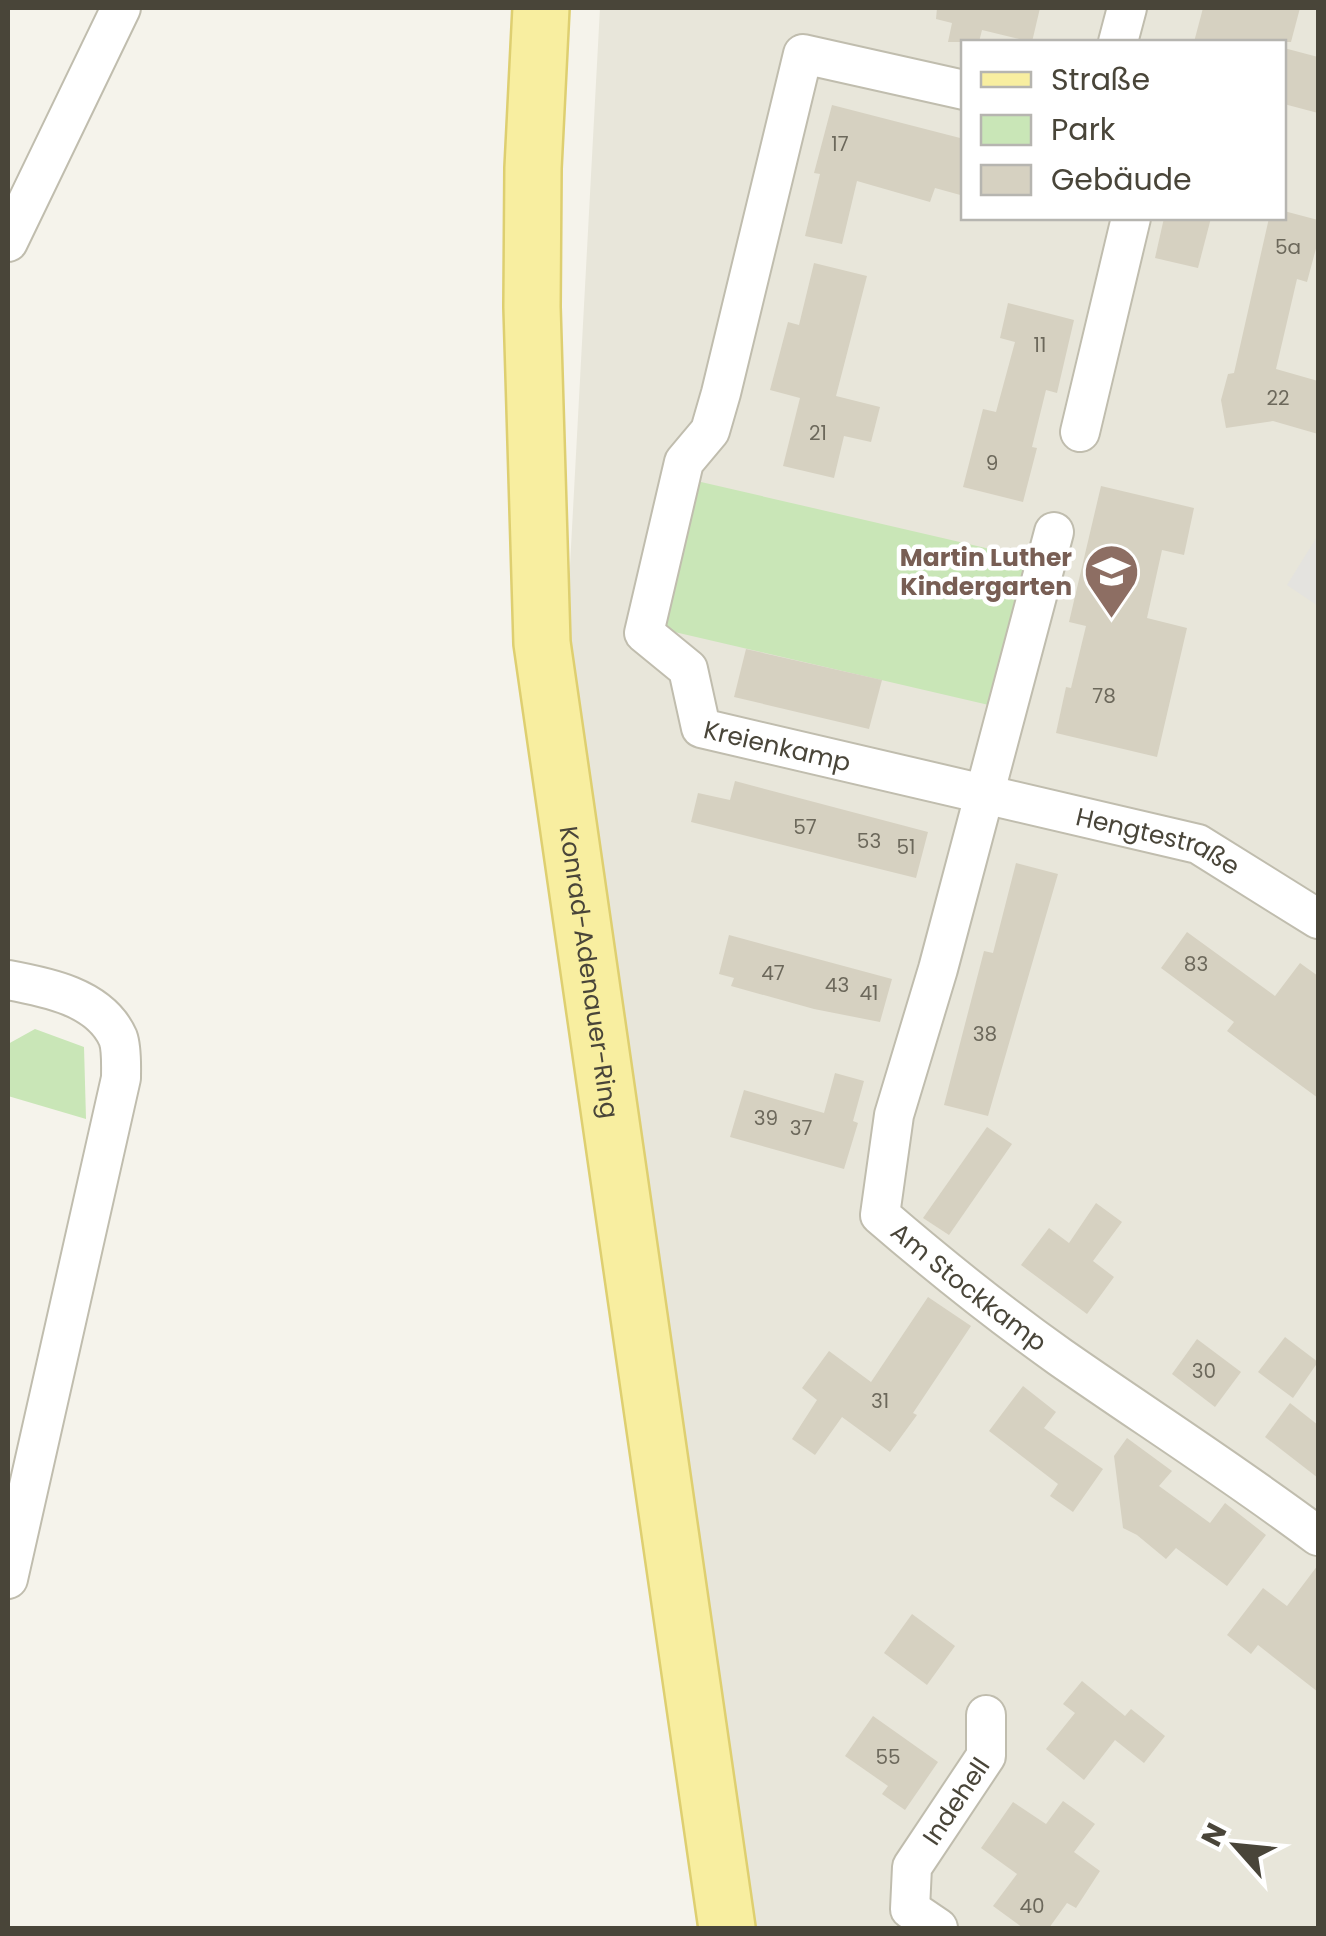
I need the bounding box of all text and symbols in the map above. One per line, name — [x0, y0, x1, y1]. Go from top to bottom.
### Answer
legend — [961, 40, 1286, 220]
text: Straße — [1051, 58, 1150, 101]
text: Park — [1051, 108, 1116, 151]
house number: 17 — [831, 130, 849, 158]
text: Gebäude — [1051, 158, 1192, 201]
house number: 5a — [1275, 233, 1301, 261]
house number: 11 — [1034, 331, 1046, 359]
house number: 22 — [1267, 384, 1290, 412]
house number: 21 — [809, 419, 827, 447]
house number: 9 — [986, 449, 998, 477]
place label: Martin Luther Kindergarten — [900, 540, 1072, 604]
school or university icon: Martin Luther Kindergarten — [1081, 541, 1141, 620]
house number: 78 — [1092, 682, 1116, 710]
street label: Kreienkamp — [700, 712, 854, 780]
street label: Hengtestraße — [1072, 799, 1247, 884]
house number: 57 — [793, 813, 817, 841]
street label: Konrad-Adenauer-Ring — [551, 824, 627, 1121]
house number: 53 — [857, 827, 881, 855]
house number: 51 — [897, 833, 915, 861]
house number: 83 — [1184, 950, 1208, 978]
house number: 47 — [761, 959, 785, 987]
house number: 43 — [825, 971, 849, 999]
house number: 41 — [860, 979, 878, 1007]
house number: 38 — [973, 1020, 997, 1048]
house number: 39 — [754, 1104, 778, 1132]
house number: 37 — [790, 1114, 812, 1142]
street label: Am Stockkamp — [883, 1215, 1054, 1360]
house number: 30 — [1192, 1357, 1216, 1385]
house number: 31 — [871, 1387, 889, 1415]
house number: 55 — [875, 1743, 901, 1771]
street label: Indehell — [914, 1751, 998, 1852]
north arrow — [1186, 1796, 1286, 1896]
text: N — [1192, 1817, 1236, 1853]
house number: 40 — [1019, 1892, 1045, 1920]

